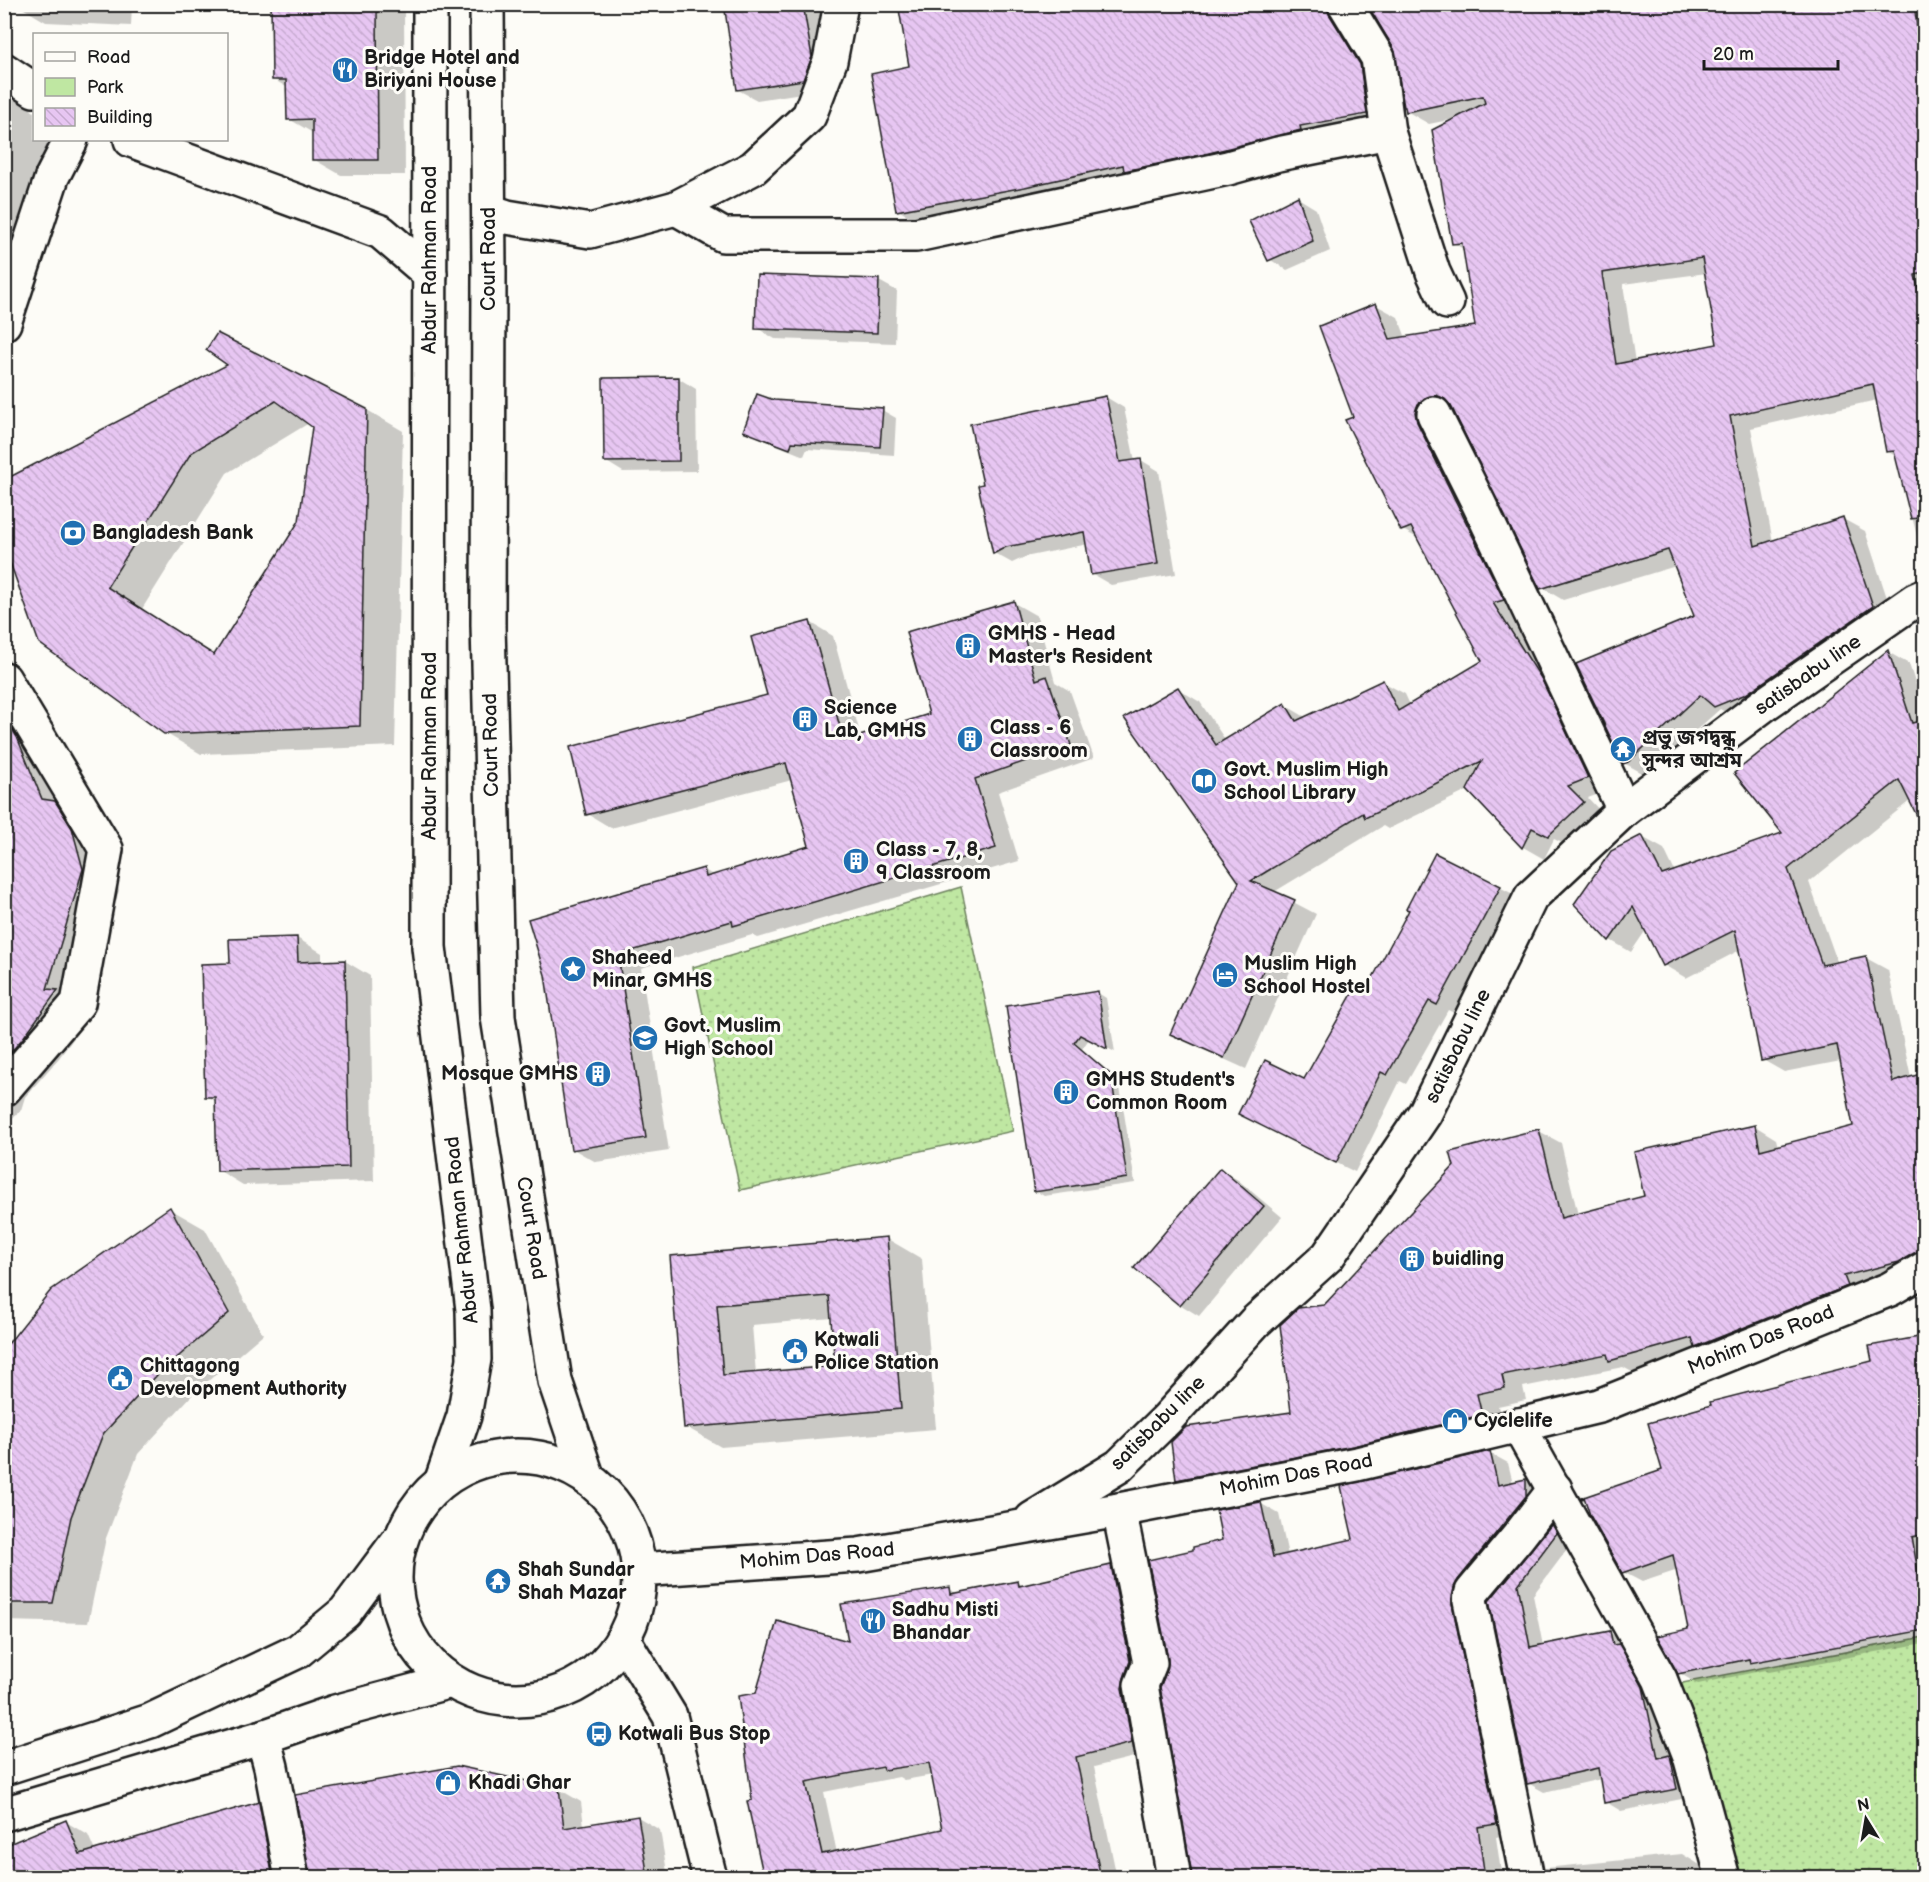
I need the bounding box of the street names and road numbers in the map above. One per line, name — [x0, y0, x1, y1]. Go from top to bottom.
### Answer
street label: Abdur Rahman Road — [418, 166, 442, 354]
street label: Court Road — [477, 207, 501, 311]
street label: satisbabu line — [1750, 629, 1866, 721]
street label: Abdur Rahman Road — [418, 652, 442, 840]
street label: Court Road — [478, 693, 504, 797]
street label: satisbabu line — [1420, 985, 1496, 1107]
street label: Abdur Rahman Road — [440, 1135, 484, 1325]
street label: Court Road — [511, 1175, 551, 1281]
street label: Mohim Das Road — [1684, 1300, 1838, 1380]
street label: satisbabu line — [1106, 1370, 1211, 1475]
street label: Mohim Das Road — [1217, 1448, 1375, 1502]
street label: Mohim Das Road — [738, 1537, 896, 1575]

